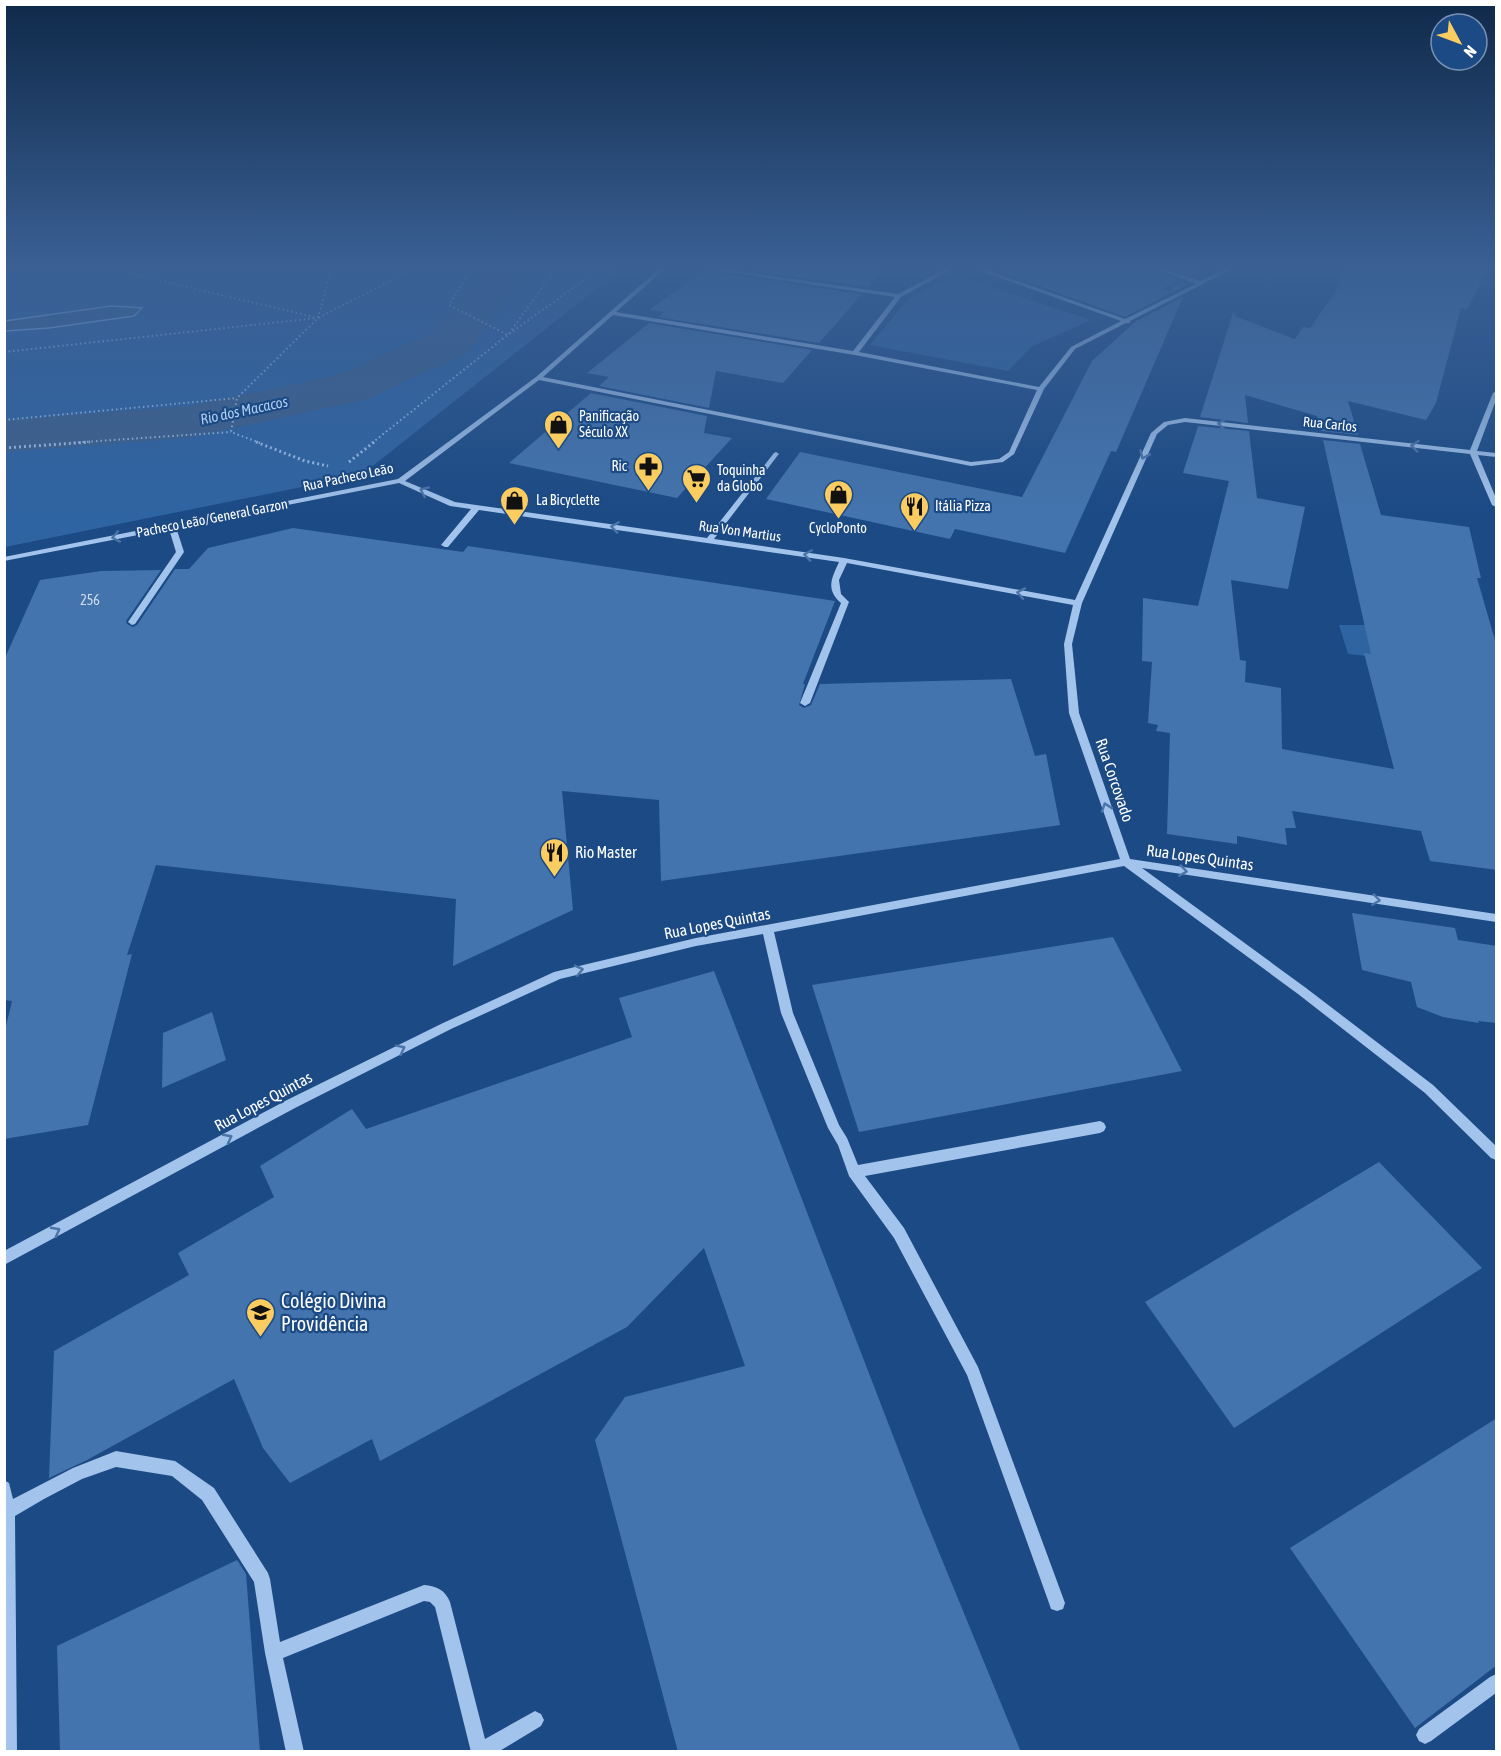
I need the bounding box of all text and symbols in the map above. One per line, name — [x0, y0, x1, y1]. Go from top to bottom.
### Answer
north arrow — [1429, 12, 1489, 72]
text: N — [1460, 42, 1480, 61]
water label: Rio dos Macacos — [199, 392, 289, 428]
shop icon: Panificação Século XX — [542, 408, 574, 450]
place label: Panificação Século XX — [579, 408, 639, 440]
street label: Rua Carlos — [1302, 413, 1358, 435]
one-way arrow — [1217, 418, 1226, 431]
one-way arrow — [1411, 440, 1420, 453]
one-way arrow — [1139, 449, 1151, 460]
pharmacy icon: Ric — [632, 450, 664, 492]
place label: Ric — [612, 458, 628, 474]
street label: Rua Pacheco Leão — [301, 460, 395, 494]
supermarket icon: Toquinha da Globo — [680, 462, 712, 504]
place label: Toquinha da Globo — [717, 462, 766, 494]
shop icon: CycloPonto — [822, 478, 854, 520]
shop icon: La Bicyclette — [499, 484, 531, 526]
one-way arrow — [420, 487, 431, 499]
restaurant icon: Itália Pizza — [898, 490, 930, 532]
place label: La Bicyclette — [536, 492, 600, 508]
street label: Pacheco Leão/General Garzon — [135, 495, 289, 541]
place label: Itália Pizza — [935, 498, 991, 514]
street label: Rua Von Martius — [698, 517, 782, 545]
place label: CycloPonto — [809, 520, 867, 536]
one-way arrow — [611, 521, 620, 533]
one-way arrow — [112, 530, 122, 543]
one-way arrow — [804, 549, 813, 561]
one-way arrow — [1016, 587, 1026, 600]
house number: 256 — [80, 592, 100, 608]
street label: Rua Corcovado — [1092, 736, 1138, 824]
one-way arrow — [1101, 802, 1114, 813]
restaurant icon: Rio Master — [538, 836, 570, 878]
street label: Rua Lopes Quintas — [1145, 841, 1255, 874]
place label: Rio Master — [575, 843, 637, 861]
one-way arrow — [1179, 864, 1188, 876]
one-way arrow — [1372, 893, 1381, 905]
street label: Rua Lopes Quintas — [662, 904, 772, 943]
one-way arrow — [574, 965, 584, 978]
one-way arrow — [395, 1045, 406, 1057]
street label: Rua Lopes Quintas — [211, 1068, 316, 1135]
one-way arrow — [221, 1134, 232, 1145]
one-way arrow — [50, 1227, 60, 1238]
place label: Colégio Divina Providência — [281, 1289, 387, 1335]
school or university icon: Colégio Divina Providência — [244, 1296, 276, 1338]

